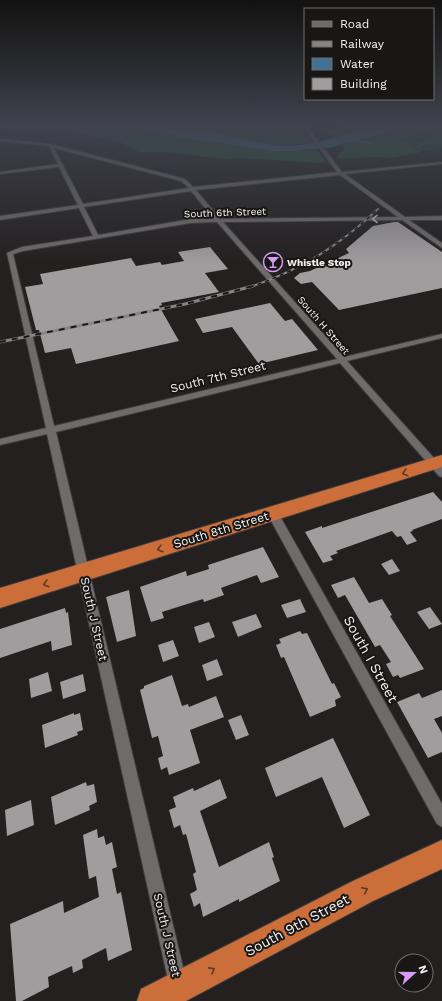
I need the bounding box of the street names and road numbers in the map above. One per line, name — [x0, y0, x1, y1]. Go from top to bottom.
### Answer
street label: South 6th Street — [184, 206, 267, 219]
street label: South H Street — [295, 294, 352, 357]
street label: South 7th Street — [169, 358, 267, 396]
street label: South 8th Street — [172, 509, 270, 551]
street label: South J Street — [78, 576, 110, 662]
street label: South I Street — [341, 613, 401, 705]
street label: South 9th Street — [242, 891, 352, 959]
street label: South J Street — [151, 892, 183, 978]

